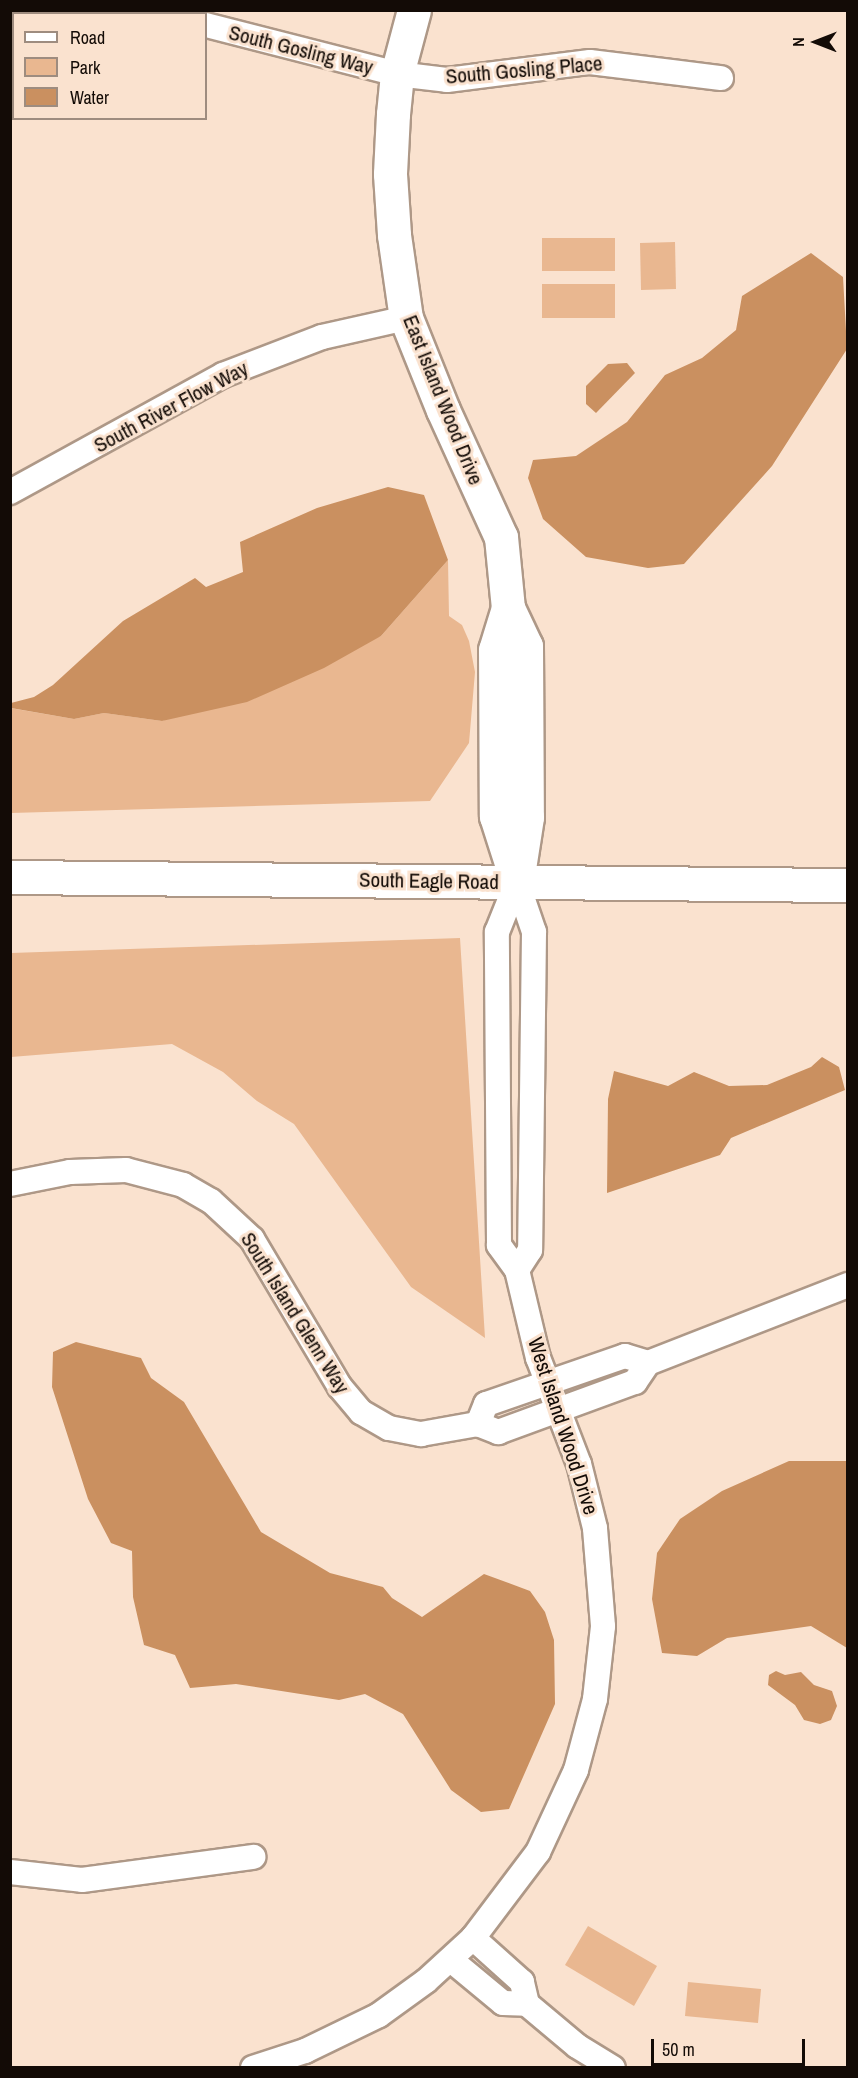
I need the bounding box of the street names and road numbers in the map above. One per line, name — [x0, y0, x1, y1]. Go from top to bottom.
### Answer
street label: South Gosling Way — [226, 20, 376, 80]
street label: South Gosling Place — [445, 51, 603, 89]
street label: East Island Wood Drive — [397, 312, 489, 488]
street label: South River Flow Way — [90, 356, 252, 458]
street label: South Eagle Road — [359, 867, 499, 895]
street label: South Island Glenn Way — [235, 1228, 355, 1398]
street label: West Island Wood Drive — [522, 1334, 604, 1518]

